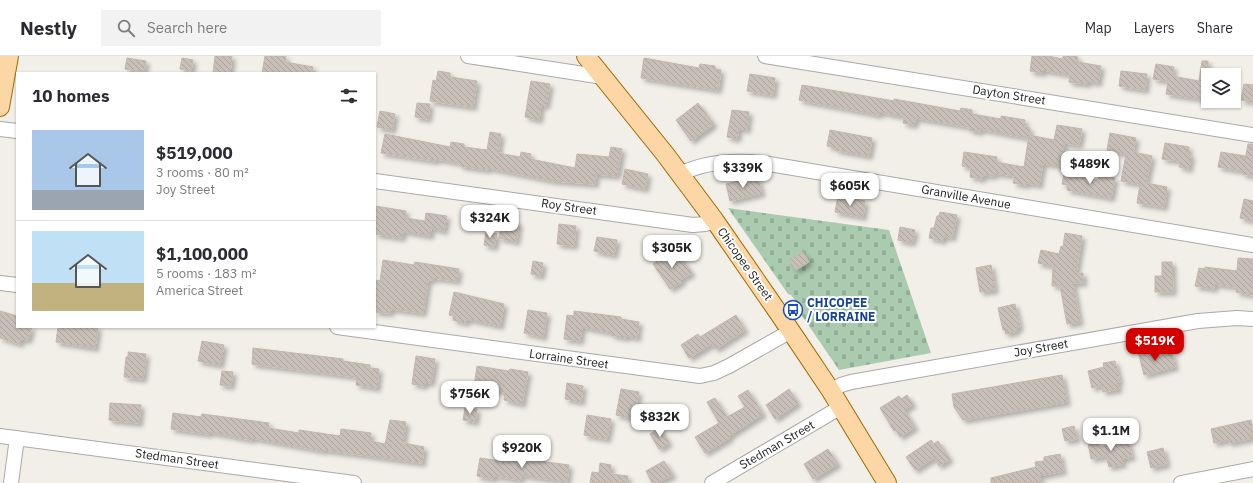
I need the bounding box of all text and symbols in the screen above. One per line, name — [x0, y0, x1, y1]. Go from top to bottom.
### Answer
search box — [101, 10, 381, 46]
text: Nestly — [20, 16, 77, 40]
icon: search — [115, 17, 137, 39]
text: Search here — [147, 18, 227, 37]
text: Map — [1085, 19, 1112, 37]
text: Layers — [1134, 19, 1175, 37]
text: Share — [1197, 19, 1233, 37]
map controls — [1201, 68, 1241, 108]
button: layers — [1201, 68, 1241, 108]
street label: Dayton Street — [971, 81, 1047, 108]
text: 10 homes — [32, 85, 109, 107]
icon: filters — [338, 85, 360, 107]
text: $519,000 — [156, 142, 233, 164]
icon: home — [64, 146, 112, 194]
pin: $489K — [1062, 151, 1118, 185]
pin: $339K — [715, 155, 771, 189]
text: $489K — [1070, 155, 1110, 172]
text: $339K — [723, 159, 763, 176]
text: 3 rooms · 80 m² — [156, 164, 249, 181]
pin: $605K — [822, 173, 878, 207]
text: $605K — [830, 177, 870, 194]
text: Joy Street — [156, 181, 215, 198]
street label: Granville Avenue — [920, 181, 1012, 212]
street label: Roy Street — [540, 195, 598, 218]
pin: $324K — [462, 205, 518, 239]
text: $324K — [470, 209, 510, 226]
street label: Chicopee Street — [715, 224, 776, 303]
pin: $305K — [644, 235, 700, 269]
text: $305K — [652, 239, 692, 256]
text: $1,100,000 — [156, 243, 248, 265]
icon: home — [64, 247, 112, 295]
text: 5 rooms · 183 m² — [156, 265, 257, 282]
text: America Street — [156, 282, 243, 299]
place label: CHICOPEE / LORRAINE — [807, 295, 875, 324]
bus stop icon: CHICOPEE / LORRAINE — [782, 299, 804, 321]
pin: $519K — [1127, 328, 1183, 362]
text: $519K — [1135, 332, 1175, 349]
street label: Joy Street — [1013, 335, 1069, 360]
street label: Lorraine Street — [528, 346, 610, 371]
pin: $756K — [442, 381, 498, 415]
text: $756K — [450, 385, 490, 402]
pin: $832K — [632, 404, 688, 438]
text: $832K — [640, 408, 680, 425]
street label: Stedman Street — [737, 417, 817, 472]
pin: $1.1M — [1083, 418, 1139, 452]
text: $1.1M — [1092, 422, 1130, 439]
pin: $920K — [494, 435, 550, 469]
text: $920K — [502, 439, 542, 456]
street label: Stedman Street — [134, 445, 220, 472]

